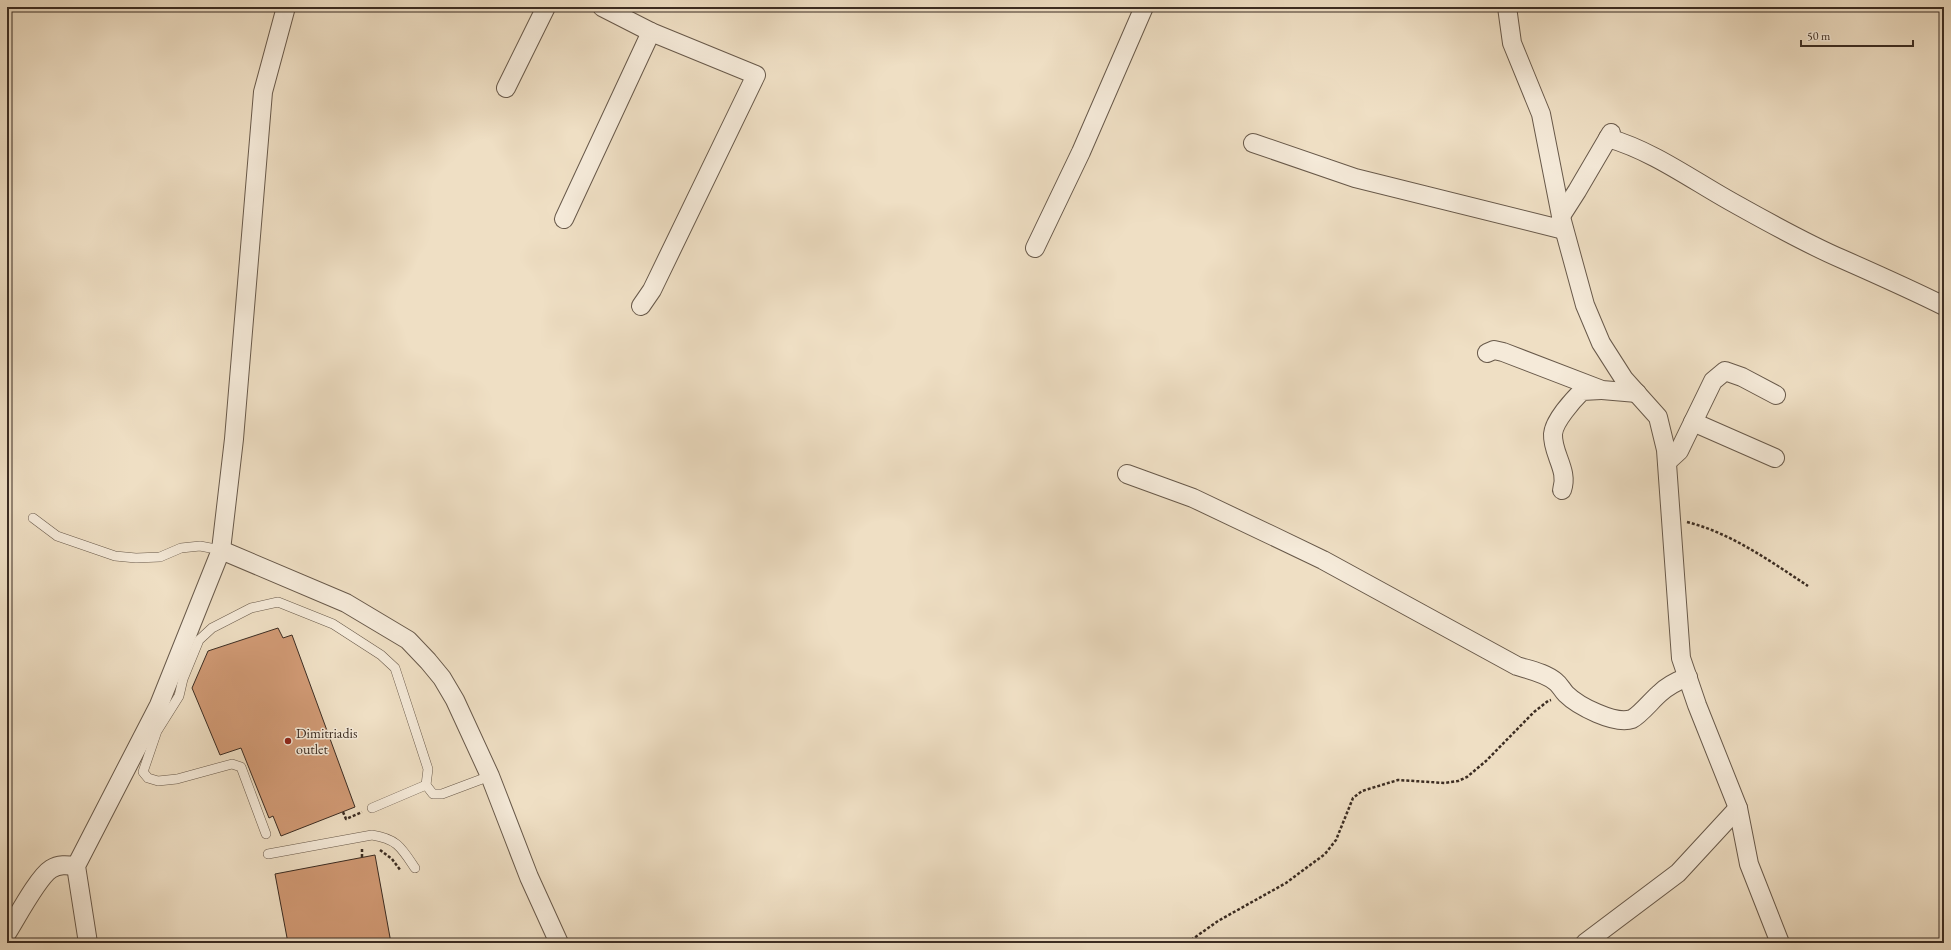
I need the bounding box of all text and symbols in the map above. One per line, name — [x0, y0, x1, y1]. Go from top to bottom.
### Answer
scale bar — [1801, 22, 1913, 48]
text: 50 m — [1807, 28, 1831, 44]
place label: Dimitriadis outlet — [296, 724, 358, 758]
marker: Dimitriadis outlet — [283, 736, 293, 746]

